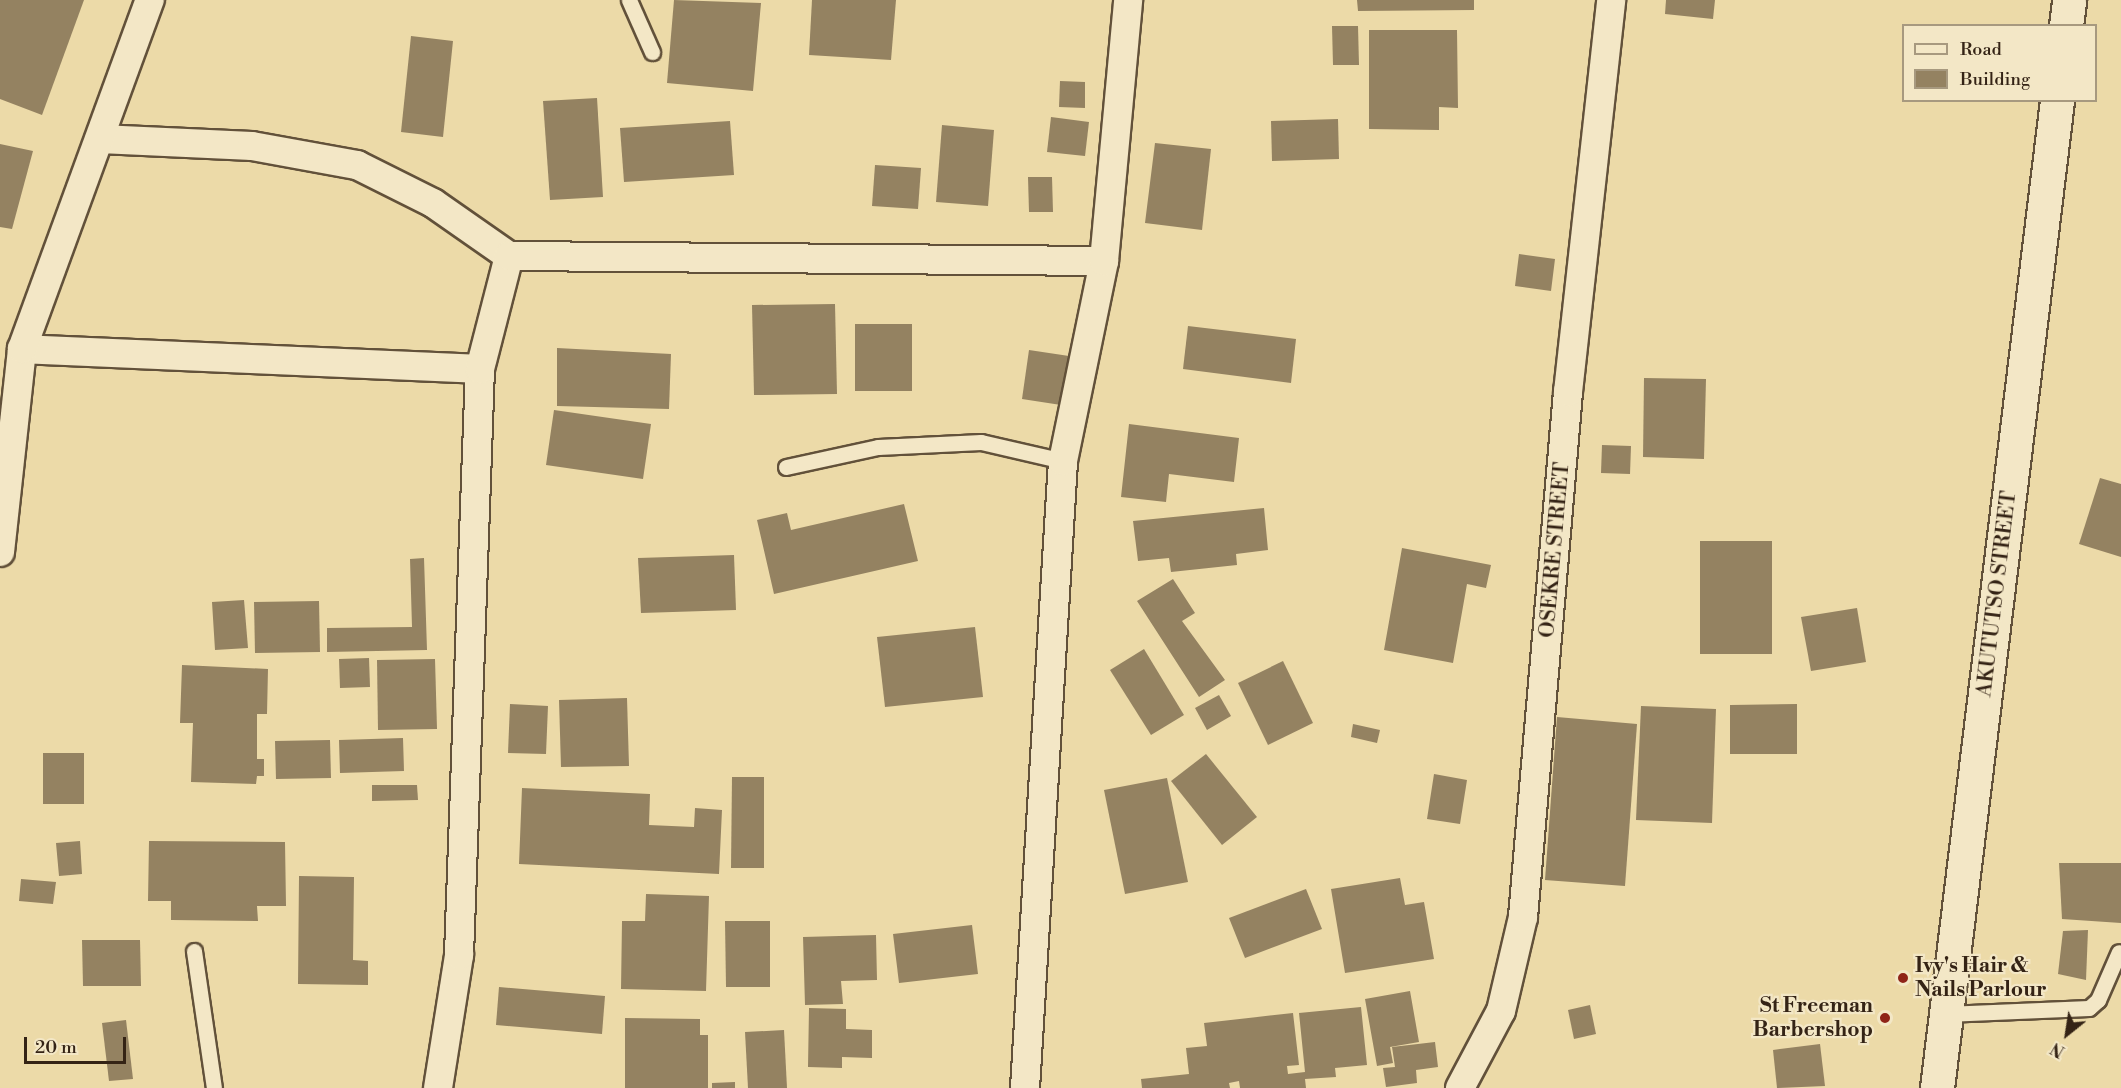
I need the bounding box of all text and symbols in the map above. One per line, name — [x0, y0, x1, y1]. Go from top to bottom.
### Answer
legend — [1902, 24, 2097, 102]
text: Road — [1960, 38, 2002, 61]
text: Building — [1960, 68, 2030, 91]
street label: OSEKRE STREET — [1535, 461, 1575, 639]
street label: AKUTUTSO STREET — [1972, 490, 2022, 698]
place label: Ivy's Hair & Nails Parlour — [1915, 953, 2047, 1003]
marker: Ivy's Hair & Nails Parlour — [1896, 971, 1910, 985]
place label: St Freeman Barbershop — [1753, 993, 1873, 1043]
north arrow — [2037, 1004, 2097, 1064]
marker: St Freeman Barbershop — [1878, 1011, 1892, 1025]
scale bar — [27, 1025, 129, 1063]
text: 20 m — [35, 1036, 77, 1059]
text: N — [2048, 1038, 2068, 1061]

